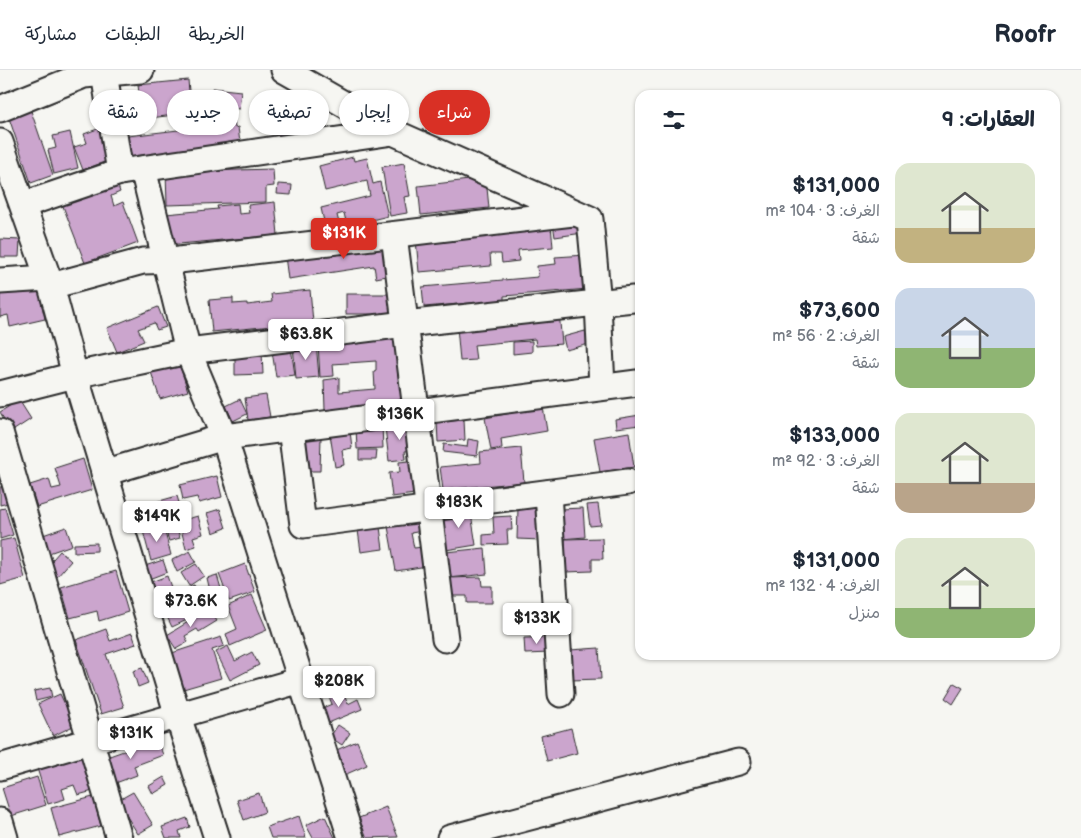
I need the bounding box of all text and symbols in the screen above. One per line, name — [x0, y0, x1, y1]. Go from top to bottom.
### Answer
text: Roofr — [994, 20, 1056, 49]
text: مشاركة — [25, 24, 77, 45]
text: الطبقات — [105, 24, 161, 45]
text: الخريطة — [189, 24, 245, 45]
chip: شقة — [89, 90, 157, 135]
chip: جديد — [167, 90, 239, 135]
chip: تصفية — [249, 90, 329, 135]
chip: إيجار — [339, 90, 409, 135]
chip: شراء — [419, 90, 490, 135]
icon: filters — [660, 106, 688, 134]
text: العقارات: 9 — [942, 107, 1035, 132]
text: $131,000 — [792, 173, 880, 198]
icon: home — [935, 183, 995, 243]
text: الغرف: 3 · 104 m² — [765, 202, 880, 221]
pin: $131K — [309, 218, 379, 260]
text: $131K — [322, 224, 366, 243]
text: شقة — [852, 229, 880, 248]
text: $73,600 — [799, 298, 880, 323]
icon: home — [935, 308, 995, 368]
pin: $63.8K — [265, 318, 347, 361]
text: $63.8K — [279, 325, 333, 344]
text: الغرف: 2 · 56 m² — [772, 327, 880, 346]
text: شقة — [852, 354, 880, 373]
pin: $136K — [365, 398, 435, 441]
text: $136K — [376, 405, 424, 424]
text: $133,000 — [789, 423, 880, 448]
icon: home — [935, 433, 995, 493]
text: الغرف: 3 · 92 m² — [772, 452, 880, 471]
text: شقة — [852, 479, 880, 498]
pin: $183K — [424, 486, 494, 529]
text: $183K — [435, 493, 483, 512]
pin: $149K — [122, 500, 192, 543]
text: $149K — [134, 507, 180, 526]
text: $131,000 — [792, 548, 880, 573]
icon: home — [935, 558, 995, 618]
text: الغرف: 4 · 132 m² — [765, 577, 880, 596]
pin: $73.6K — [150, 586, 232, 628]
text: $73.6K — [165, 592, 217, 611]
pin: $133K — [502, 602, 572, 645]
text: منزل — [848, 604, 880, 623]
text: $133K — [514, 609, 560, 628]
pin: $208K — [304, 666, 374, 708]
text: $208K — [314, 672, 364, 691]
pin: $131K — [96, 718, 166, 760]
text: $131K — [109, 724, 153, 743]

